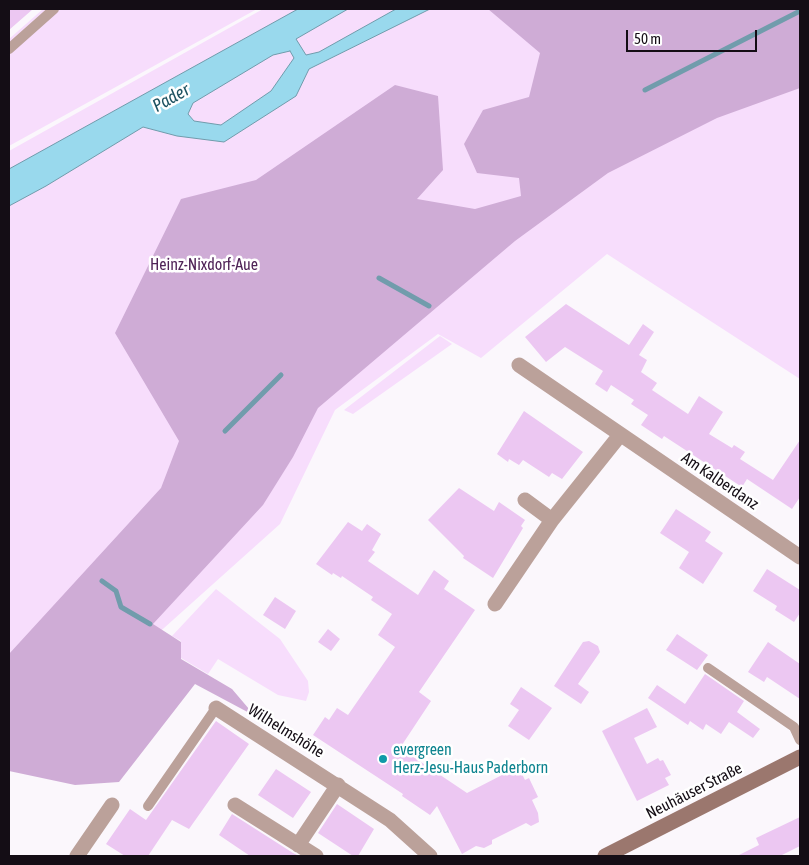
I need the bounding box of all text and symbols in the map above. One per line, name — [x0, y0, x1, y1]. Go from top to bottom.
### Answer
scale bar — [629, 20, 760, 52]
text: 50 m — [634, 30, 661, 47]
water label: Pader — [149, 79, 193, 117]
park label: Heinz-Nixdorf-Aue — [150, 255, 258, 275]
street label: Am Kalberdanz — [678, 448, 762, 514]
street label: Wilhelmshöhe — [244, 700, 328, 762]
place label: evergreen Herz-Jesu-Haus Paderborn — [393, 740, 548, 778]
marker: evergreen Herz-Jesu-Haus Paderborn — [377, 753, 389, 765]
street label: Neuhäuser Straße — [643, 759, 745, 823]

